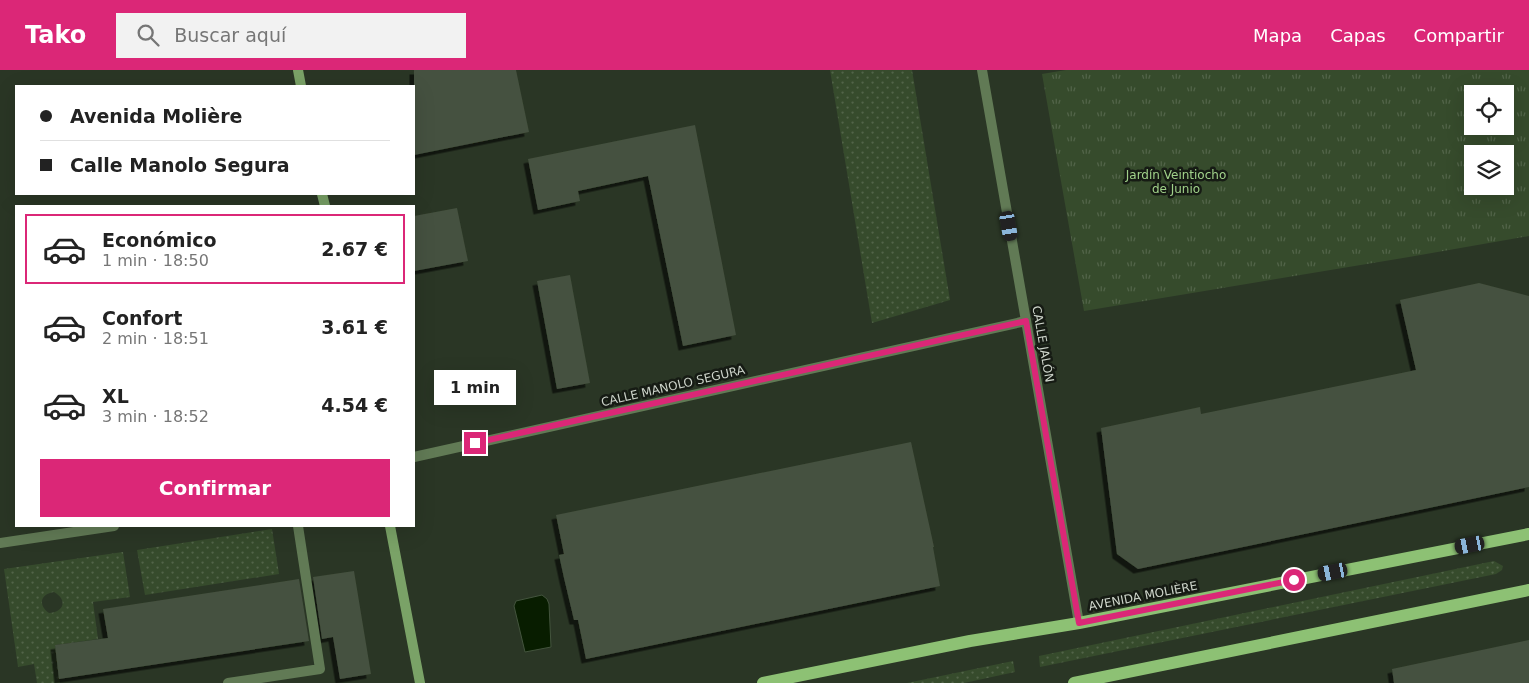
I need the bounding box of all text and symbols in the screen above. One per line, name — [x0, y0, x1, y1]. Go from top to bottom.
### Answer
search box — [116, 13, 466, 58]
text: Tako — [25, 21, 86, 49]
icon: search — [134, 21, 162, 49]
text: Buscar aquí — [174, 24, 286, 46]
text: Mapa — [1253, 25, 1302, 46]
text: Capas — [1330, 25, 1386, 46]
text: Compartir — [1414, 25, 1504, 46]
map controls — [1464, 85, 1514, 195]
button: locate — [1464, 85, 1514, 135]
text: Avenida Molière — [70, 105, 243, 127]
button: layers — [1464, 145, 1514, 195]
text: Calle Manolo Segura — [70, 154, 290, 176]
park label: Jardín Veintiocho de Junio — [1125, 168, 1226, 196]
car — [999, 210, 1018, 242]
icon: car — [42, 227, 87, 272]
text: Económico — [102, 229, 217, 251]
text: 2.67 € — [321, 238, 388, 260]
text: 1 min · 18:50 — [102, 251, 209, 270]
street label: CALLE JALÓN — [1029, 304, 1058, 383]
icon: car — [42, 305, 87, 350]
text: Confort — [102, 307, 182, 329]
text: 3.61 € — [321, 316, 388, 338]
text: 2 min · 18:51 — [102, 329, 209, 348]
street label: CALLE MANOLO SEGURA — [600, 362, 747, 409]
callout: 1 min — [434, 370, 516, 406]
text: 1 min — [450, 378, 500, 397]
icon: car — [42, 383, 87, 428]
text: XL — [102, 385, 129, 407]
text: 4.54 € — [321, 394, 388, 416]
text: 3 min · 18:52 — [102, 407, 209, 426]
route end — [464, 432, 486, 454]
button: Confirmar — [40, 459, 390, 517]
car — [1453, 535, 1486, 555]
car — [1316, 562, 1349, 582]
route start — [1283, 569, 1305, 591]
street label: AVENIDA MOLIÈRE — [1087, 578, 1198, 613]

